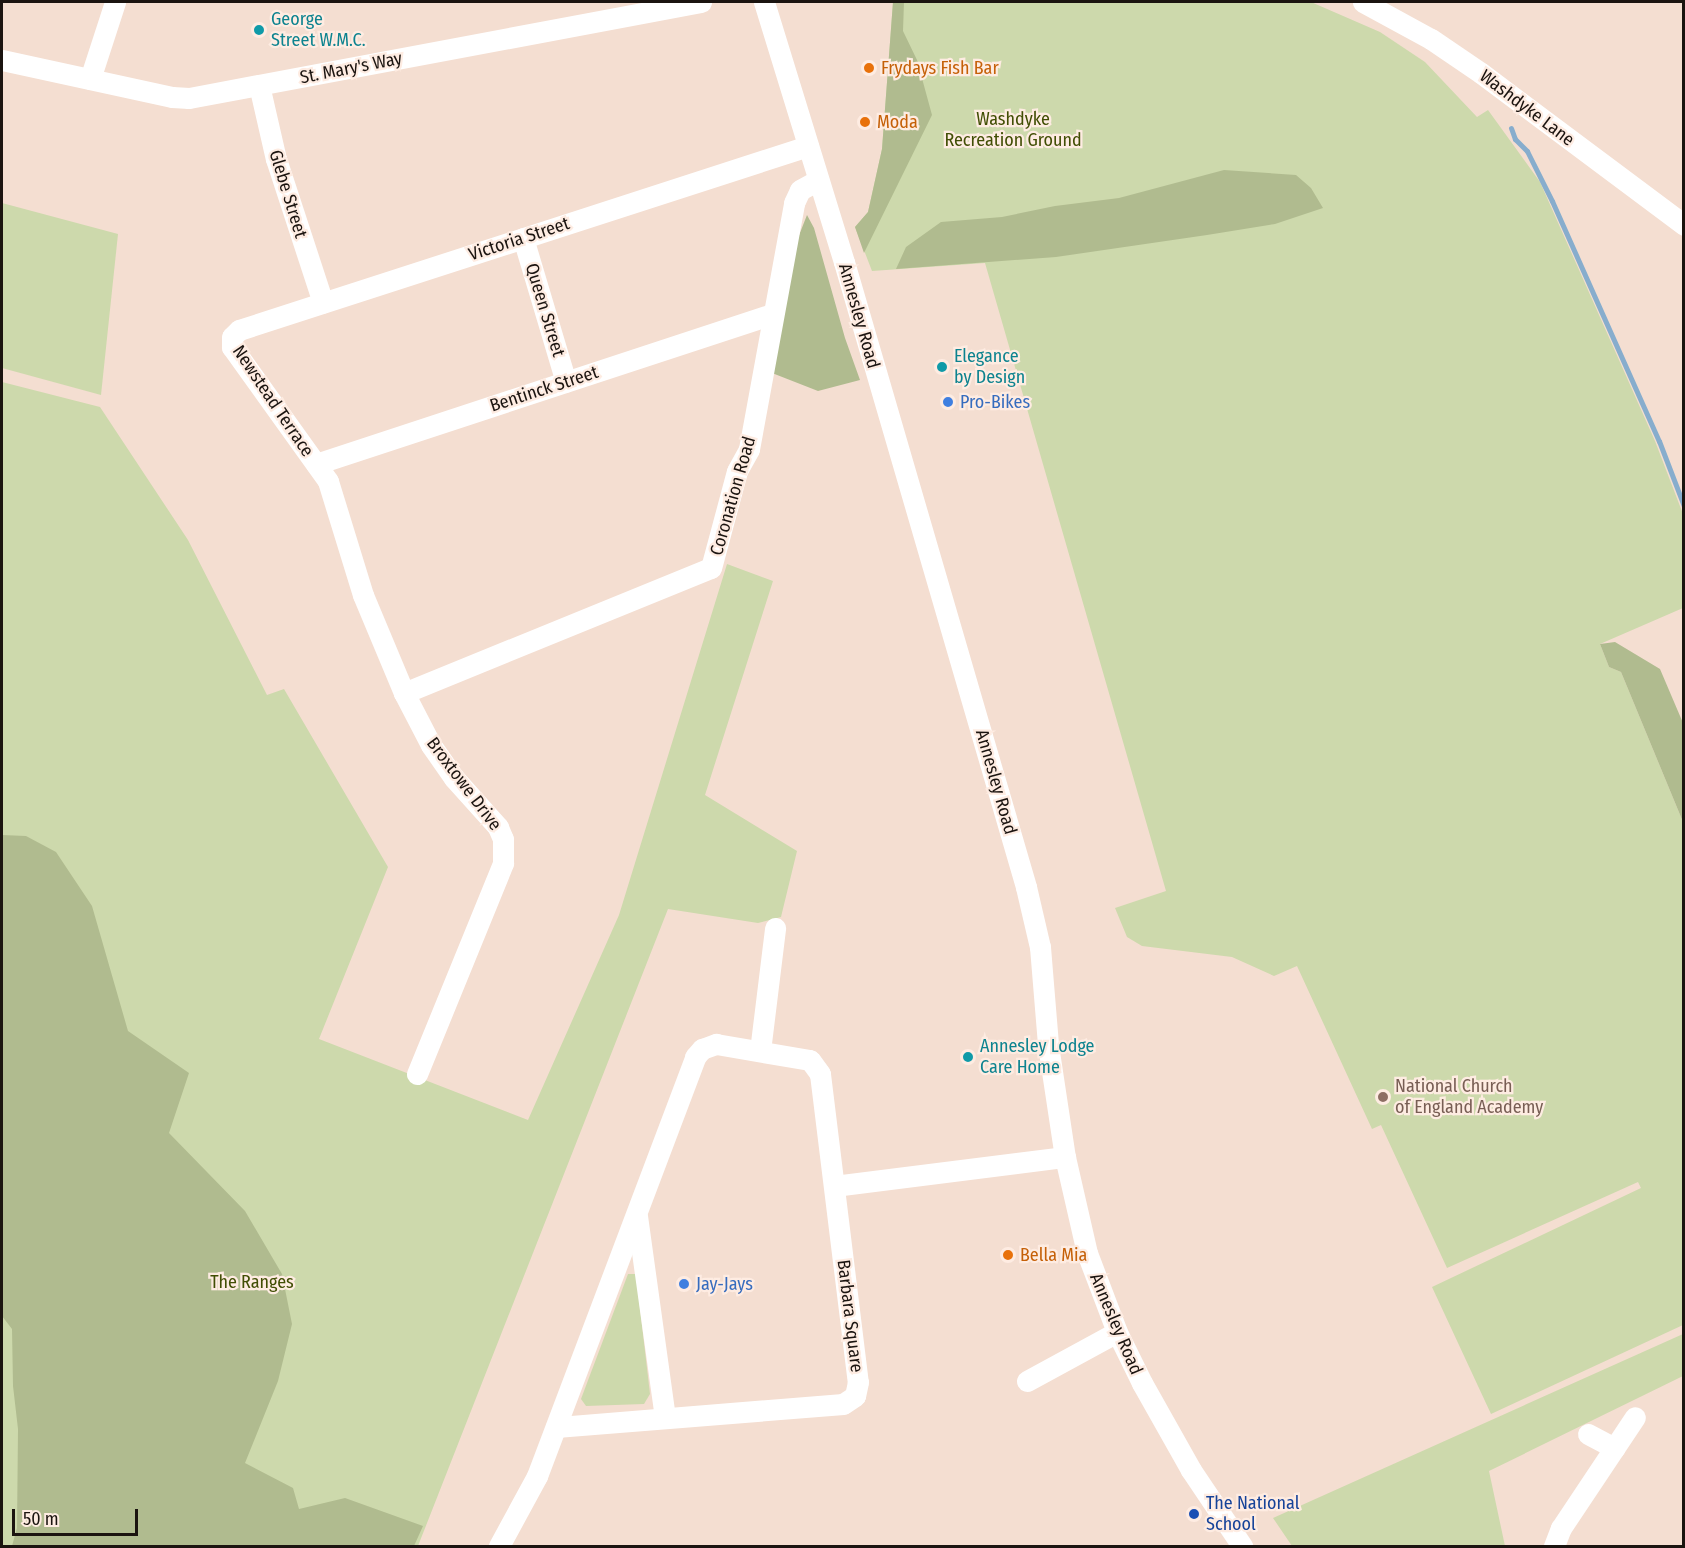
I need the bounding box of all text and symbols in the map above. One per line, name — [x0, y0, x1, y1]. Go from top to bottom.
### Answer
place label: George Street W.M.C. — [271, 9, 365, 52]
marker: George Street W.M.C. — [252, 23, 266, 37]
street label: St. Mary's Way — [298, 48, 404, 88]
place label: Frydays Fish Bar — [881, 57, 999, 79]
marker: Frydays Fish Bar — [862, 61, 876, 75]
street label: Washdyke Lane — [1475, 65, 1579, 151]
park label: Washdyke Recreation Ground — [944, 109, 1082, 152]
place label: Moda — [877, 111, 918, 133]
marker: Moda — [858, 115, 872, 129]
street label: Glebe Street — [264, 147, 312, 241]
street label: Victoria Street — [466, 213, 572, 265]
street label: Queen Street — [521, 261, 569, 359]
street label: Annesley Road — [834, 261, 884, 371]
street label: Newstead Terrace — [228, 341, 318, 461]
place label: Elegance by Design — [954, 346, 1025, 388]
marker: Elegance by Design — [935, 360, 949, 374]
street label: Bentinck Street — [487, 361, 601, 417]
place label: Pro-Bikes — [960, 391, 1030, 413]
marker: Pro-Bikes — [941, 395, 955, 409]
street label: Coronation Road — [706, 434, 760, 558]
street label: Annesley Road — [971, 727, 1021, 837]
street label: Broxtowe Drive — [422, 733, 506, 835]
place label: Annesley Lodge Care Home — [980, 1036, 1095, 1078]
marker: Annesley Lodge Care Home — [961, 1050, 975, 1064]
place label: National Church of England Academy — [1395, 1076, 1543, 1118]
marker: National Church of England Academy — [1376, 1090, 1390, 1104]
place label: Bella Mia — [1020, 1244, 1087, 1266]
marker: Bella Mia — [1001, 1248, 1015, 1262]
street label: Barbara Square — [832, 1258, 868, 1374]
street label: Annesley Road — [1085, 1270, 1147, 1378]
park label: The Ranges — [210, 1271, 294, 1293]
place label: Jay-Jays — [696, 1273, 753, 1295]
marker: Jay-Jays — [677, 1277, 691, 1291]
place label: The National School — [1206, 1493, 1299, 1536]
scale bar — [15, 1497, 141, 1535]
marker: The National School — [1187, 1507, 1201, 1521]
text: 50 m — [23, 1508, 59, 1530]

